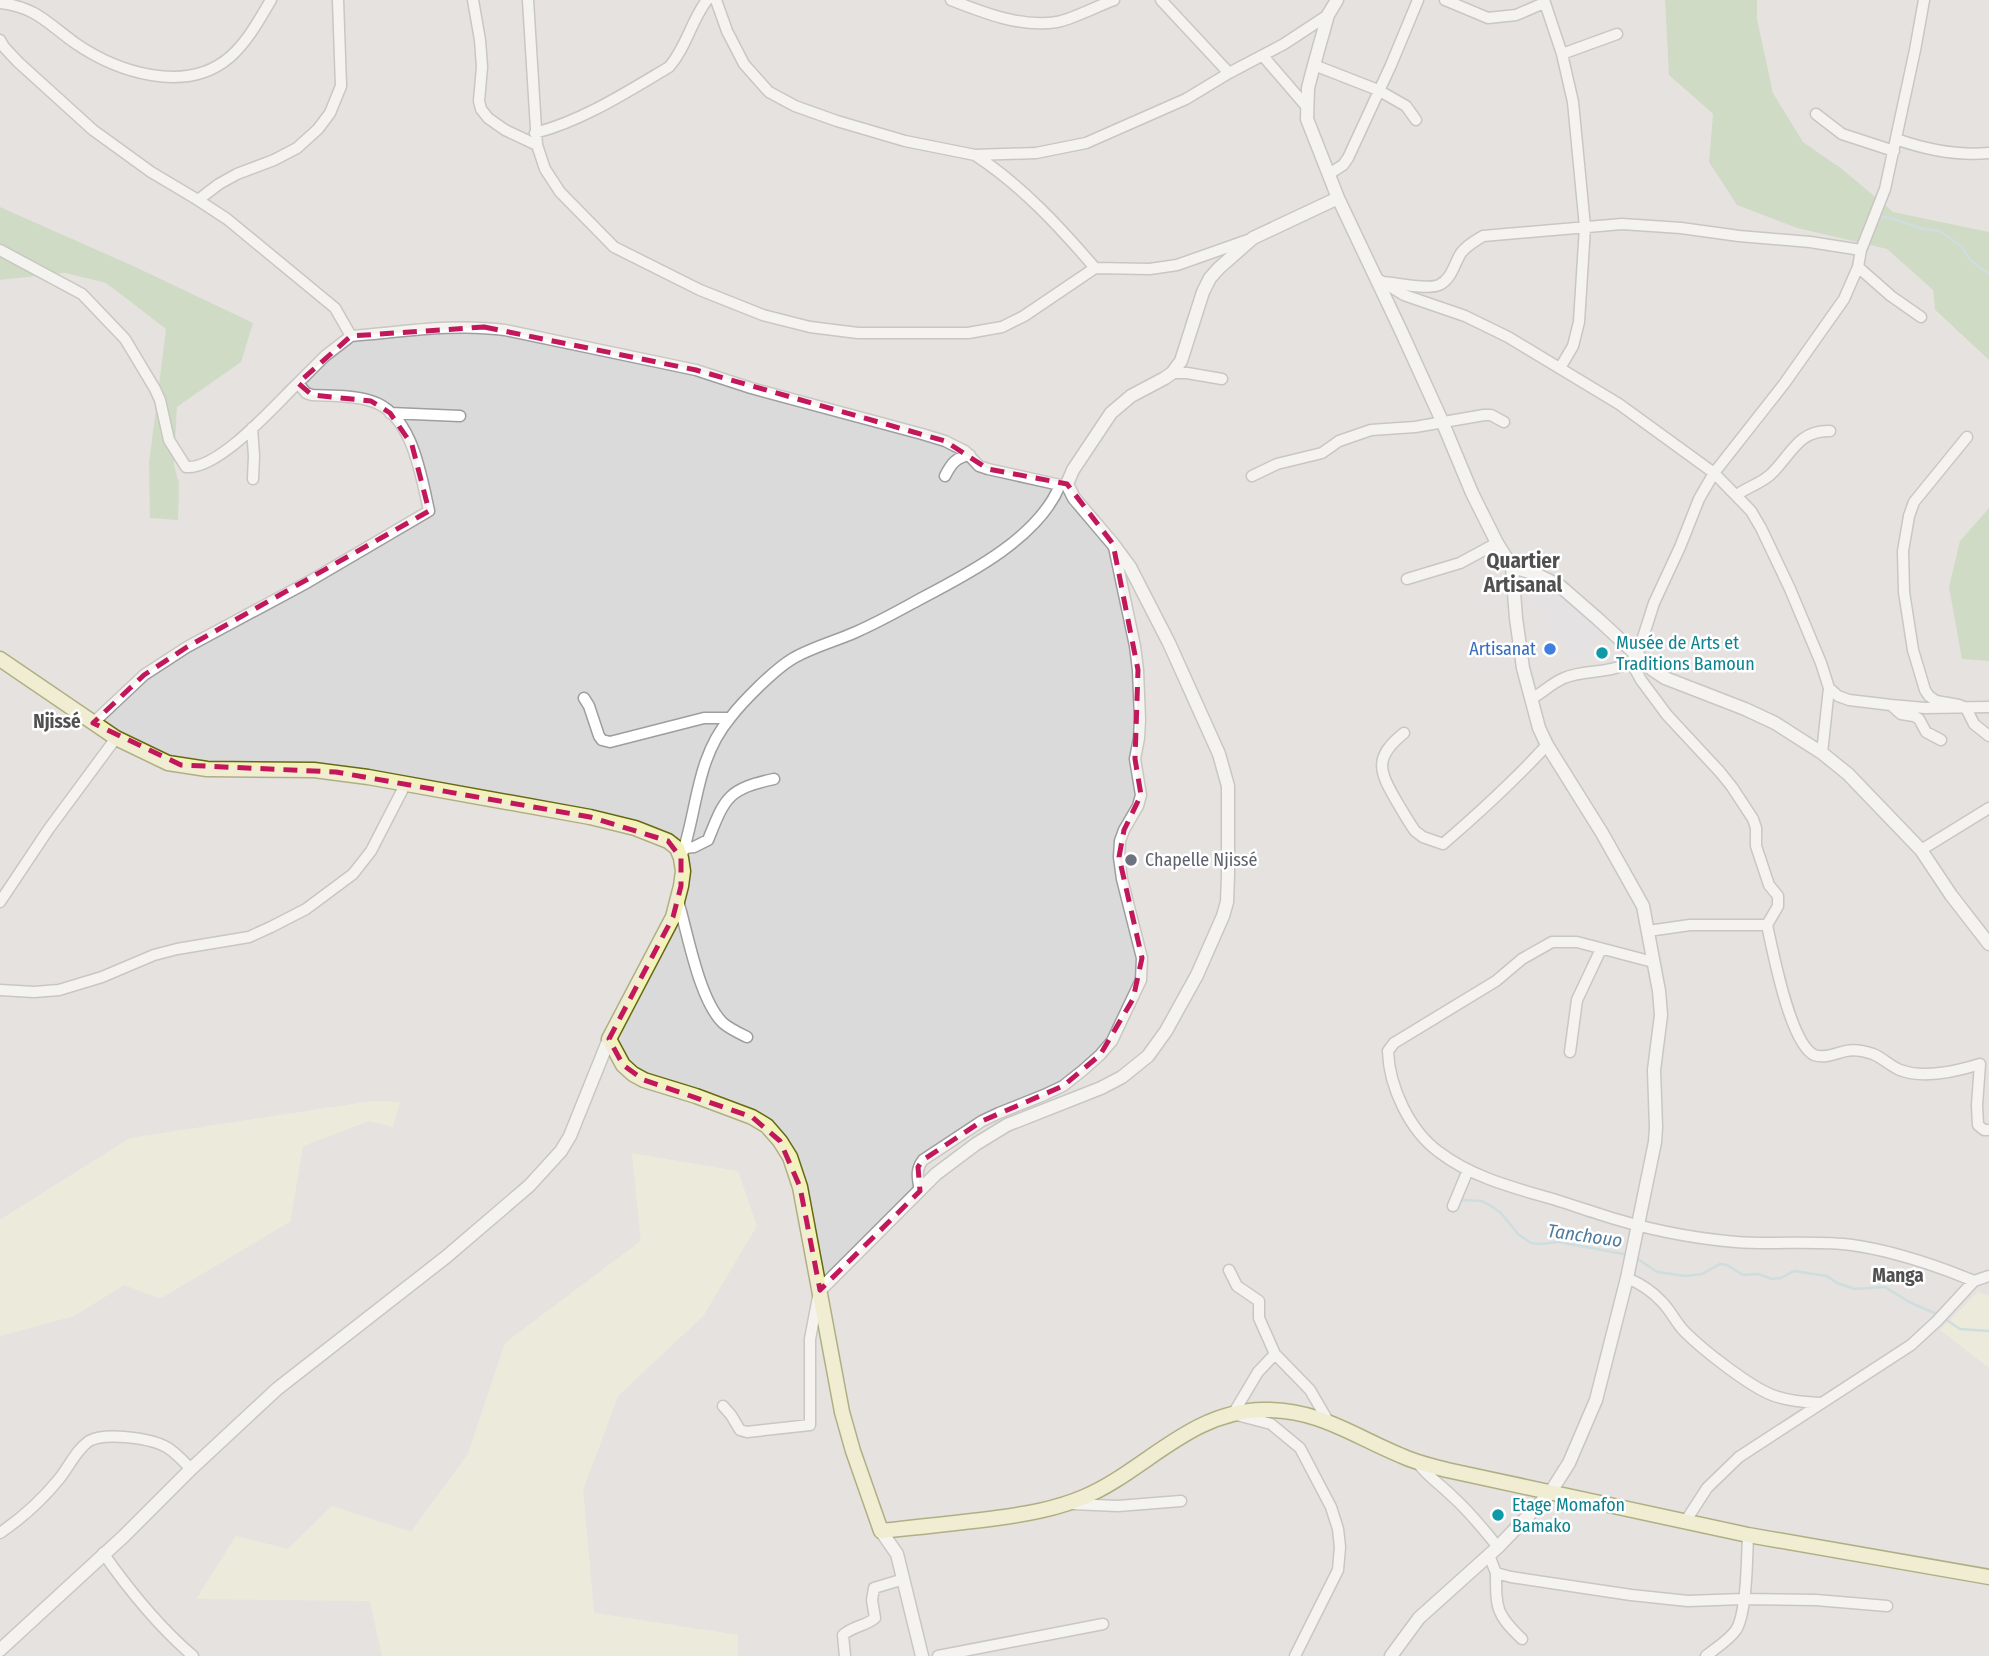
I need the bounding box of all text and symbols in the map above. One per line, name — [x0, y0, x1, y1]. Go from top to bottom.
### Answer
district label: Quartier Artisanal — [1483, 548, 1562, 598]
place label: Musée de Arts et Traditions Bamoun — [1616, 632, 1755, 675]
place label: Artisanat — [1469, 638, 1536, 660]
marker: Artisanat — [1542, 641, 1558, 657]
marker: Musée de Arts et Traditions Bamoun — [1594, 645, 1610, 661]
district label: Njissé — [33, 710, 81, 733]
place label: Chapelle Njissé — [1145, 849, 1257, 871]
marker: Chapelle Njissé — [1123, 852, 1139, 868]
water label: Tanchouo — [1546, 1219, 1624, 1252]
district label: Manga — [1872, 1264, 1924, 1287]
place label: Etage Momafon Bamako — [1512, 1494, 1625, 1537]
marker: Etage Momafon Bamako — [1490, 1507, 1506, 1523]

